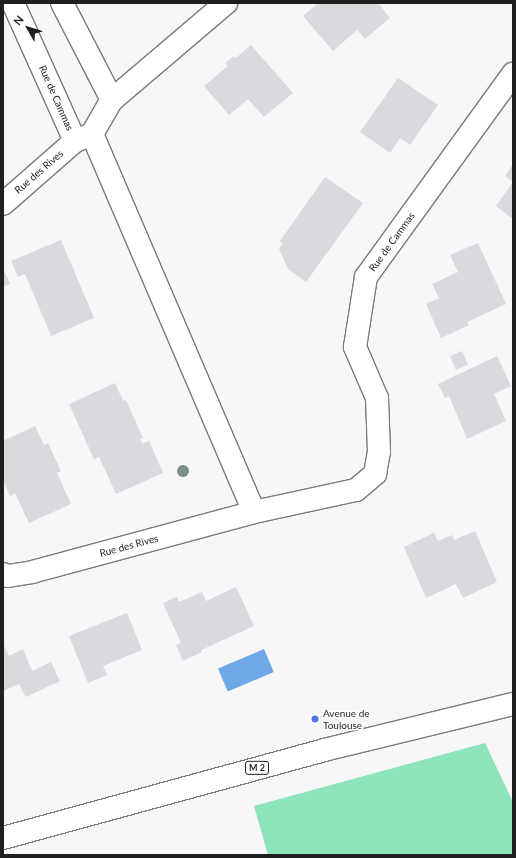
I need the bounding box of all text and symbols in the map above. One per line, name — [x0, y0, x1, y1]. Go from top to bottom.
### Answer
north arrow — [8, 8, 48, 48]
text: N — [11, 13, 26, 28]
street label: Rue de Cammas — [36, 63, 76, 133]
street label: Rue des Rives — [12, 148, 66, 196]
street label: Rue de Cammas — [366, 210, 418, 274]
street label: Rue des Rives — [98, 532, 160, 560]
place label: Avenue de Toulouse — [323, 707, 370, 730]
marker: Avenue de Toulouse — [310, 714, 320, 724]
road number: M 2 — [245, 761, 269, 775]

